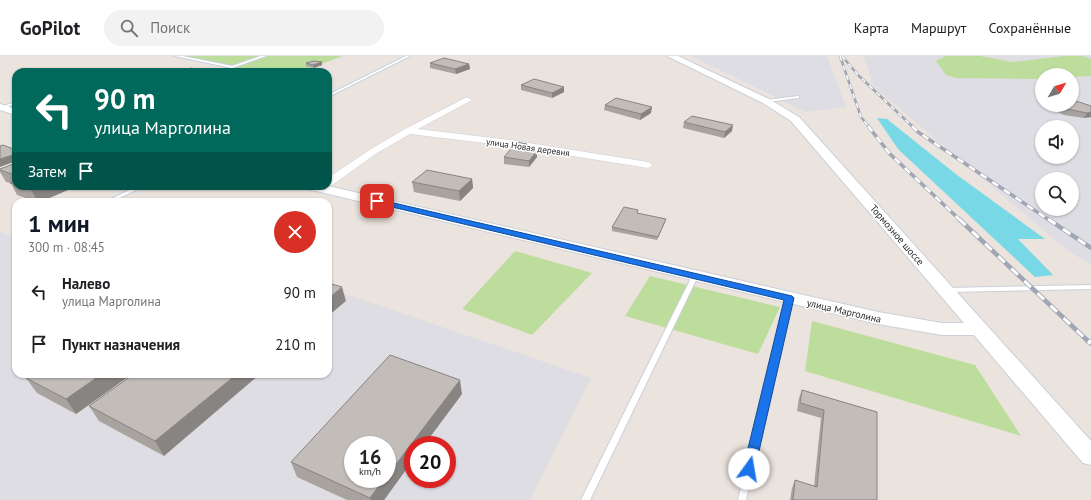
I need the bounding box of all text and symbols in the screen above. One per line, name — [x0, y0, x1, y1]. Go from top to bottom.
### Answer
search box — [104, 10, 384, 46]
text: GoPilot — [20, 16, 80, 40]
icon: search — [118, 17, 140, 39]
text: Поиск — [150, 18, 190, 37]
text: Карта — [854, 19, 889, 37]
text: Маршрут — [911, 19, 966, 37]
text: Сохранённые — [988, 19, 1071, 37]
north arrow — [1035, 68, 1079, 112]
map controls — [1035, 68, 1079, 216]
text: 90 m — [94, 80, 155, 117]
icon: left — [28, 84, 80, 136]
text: улица Марголина — [94, 116, 231, 139]
button: sound — [1035, 120, 1079, 164]
street label: улица Новая деревня — [485, 136, 571, 158]
icon: arrive — [75, 160, 97, 182]
text: Затем — [28, 162, 67, 181]
button: search — [1035, 172, 1079, 216]
pin — [360, 184, 394, 218]
icon: arrive — [366, 190, 388, 212]
street label: Тормозное шоссе — [867, 202, 927, 268]
text: 1 мин — [28, 208, 90, 239]
button: close — [274, 211, 316, 253]
text: 300 m · 08:45 — [28, 239, 105, 256]
text: Налево — [62, 274, 110, 293]
icon: left — [28, 281, 50, 303]
text: 90 m — [283, 283, 316, 302]
text: улица Марголина — [62, 293, 161, 310]
street label: улица Марголина — [805, 296, 883, 326]
icon: arrive — [28, 333, 50, 355]
text: Пункт назначения — [62, 335, 180, 354]
text: 210 m — [275, 335, 316, 354]
speed limit sign: 20 — [404, 436, 456, 488]
text: 16 — [359, 444, 381, 470]
position arrow — [728, 448, 770, 490]
text: km/h — [359, 465, 381, 478]

